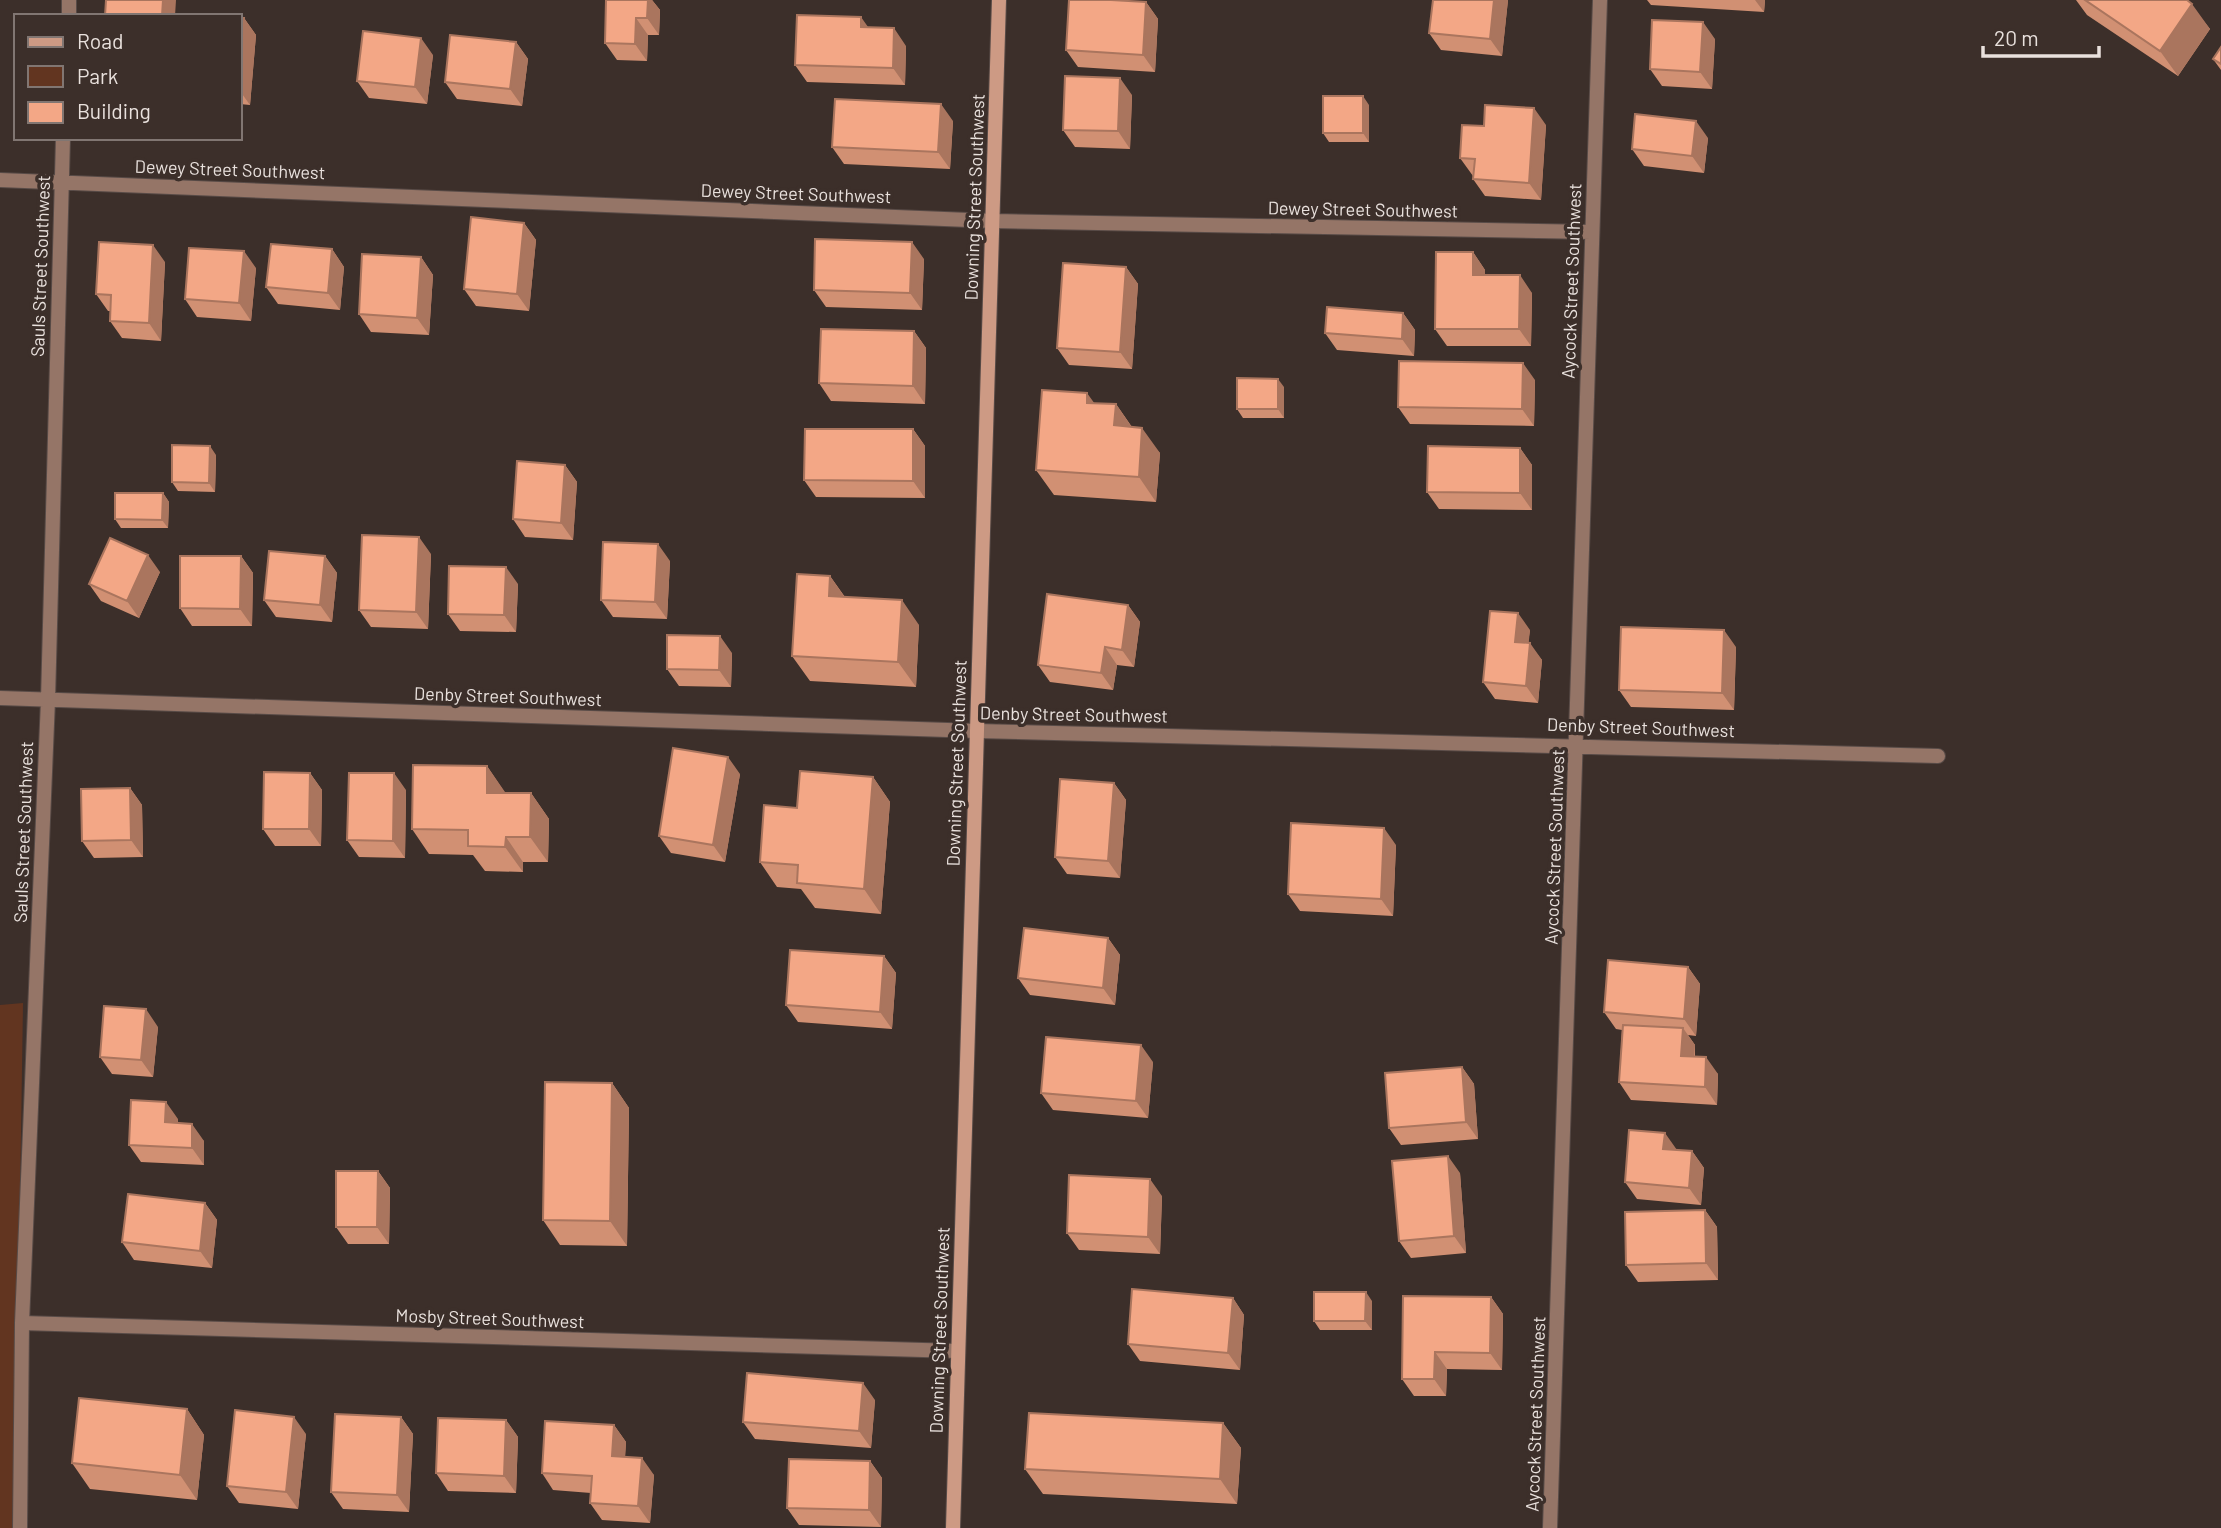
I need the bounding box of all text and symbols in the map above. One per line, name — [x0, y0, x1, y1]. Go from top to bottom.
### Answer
legend — [14, 14, 242, 140]
scale bar — [1983, 14, 2098, 58]
text: 20 m — [1994, 25, 2039, 50]
text: Road — [77, 28, 123, 53]
text: Park — [77, 63, 118, 88]
street label: Downing Street Southwest — [959, 93, 989, 301]
text: Building — [77, 98, 151, 123]
street label: Dewey Street Southwest — [134, 155, 326, 183]
street label: Sauls Street Southwest — [26, 175, 54, 357]
street label: Dewey Street Southwest — [700, 179, 892, 207]
street label: Aycock Street Southwest — [1557, 183, 1585, 379]
street label: Dewey Street Southwest — [1268, 196, 1458, 222]
street label: Downing Street Southwest — [941, 659, 971, 867]
street label: Denby Street Southwest — [414, 682, 602, 710]
street label: Denby Street Southwest — [980, 701, 1168, 727]
street label: Denby Street Southwest — [1547, 713, 1735, 741]
street label: Sauls Street Southwest — [9, 741, 37, 923]
street label: Aycock Street Southwest — [1540, 749, 1568, 945]
street label: Downing Street Southwest — [924, 1226, 954, 1434]
street label: Mosby Street Southwest — [395, 1304, 585, 1332]
street label: Aycock Street Southwest — [1521, 1316, 1549, 1512]

